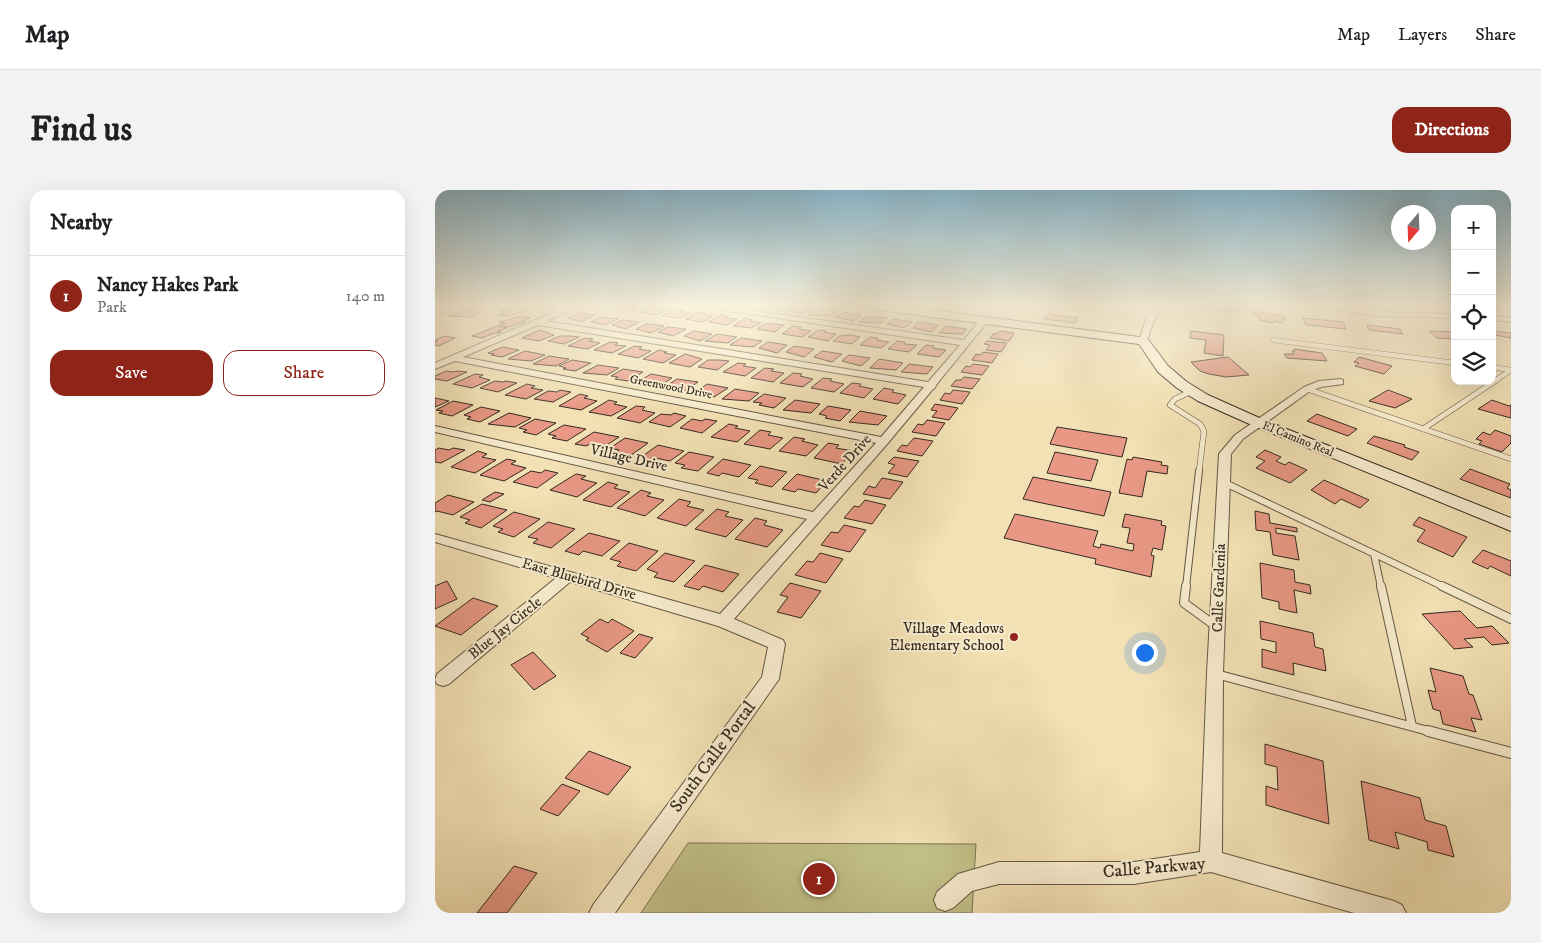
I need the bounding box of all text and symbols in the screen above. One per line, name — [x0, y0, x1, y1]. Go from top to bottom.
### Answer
text: Map — [25, 20, 69, 50]
text: Map — [1337, 24, 1370, 46]
text: Layers — [1398, 24, 1447, 46]
text: Share — [1475, 24, 1516, 46]
button: Directions — [1392, 107, 1511, 153]
text: Find us — [30, 108, 132, 152]
north arrow — [1391, 205, 1436, 250]
map controls — [1451, 205, 1496, 385]
button: + — [1451, 205, 1496, 250]
text: Nearby — [50, 210, 112, 236]
button: − — [1451, 250, 1496, 295]
text: Nancy Hakes Park — [97, 274, 238, 297]
text: 1 — [63, 286, 69, 306]
text: 140 m — [346, 286, 385, 306]
button: locate — [1451, 295, 1496, 340]
text: Park — [97, 297, 127, 317]
button: layers — [1451, 340, 1496, 385]
button: Save — [50, 350, 213, 396]
button: Share — [223, 350, 385, 396]
street label: Greenwood Drive — [629, 372, 714, 402]
street label: El Camino Real — [1260, 418, 1336, 460]
street label: Verde Drive — [814, 430, 876, 496]
street label: Village Drive — [588, 440, 670, 476]
street label: Calle Gardenia — [1208, 543, 1230, 633]
street label: East Bluebird Drive — [520, 554, 638, 604]
street label: Blue Jay Circle — [464, 593, 546, 663]
place label: Village Meadows Elementary School — [889, 619, 1004, 655]
marker: Village Meadows Elementary School — [1008, 631, 1020, 643]
your location — [1132, 640, 1158, 666]
street label: South Calle Portal — [665, 697, 761, 817]
street label: Calle Parkway — [1102, 853, 1207, 883]
pin: 1 — [803, 860, 835, 898]

